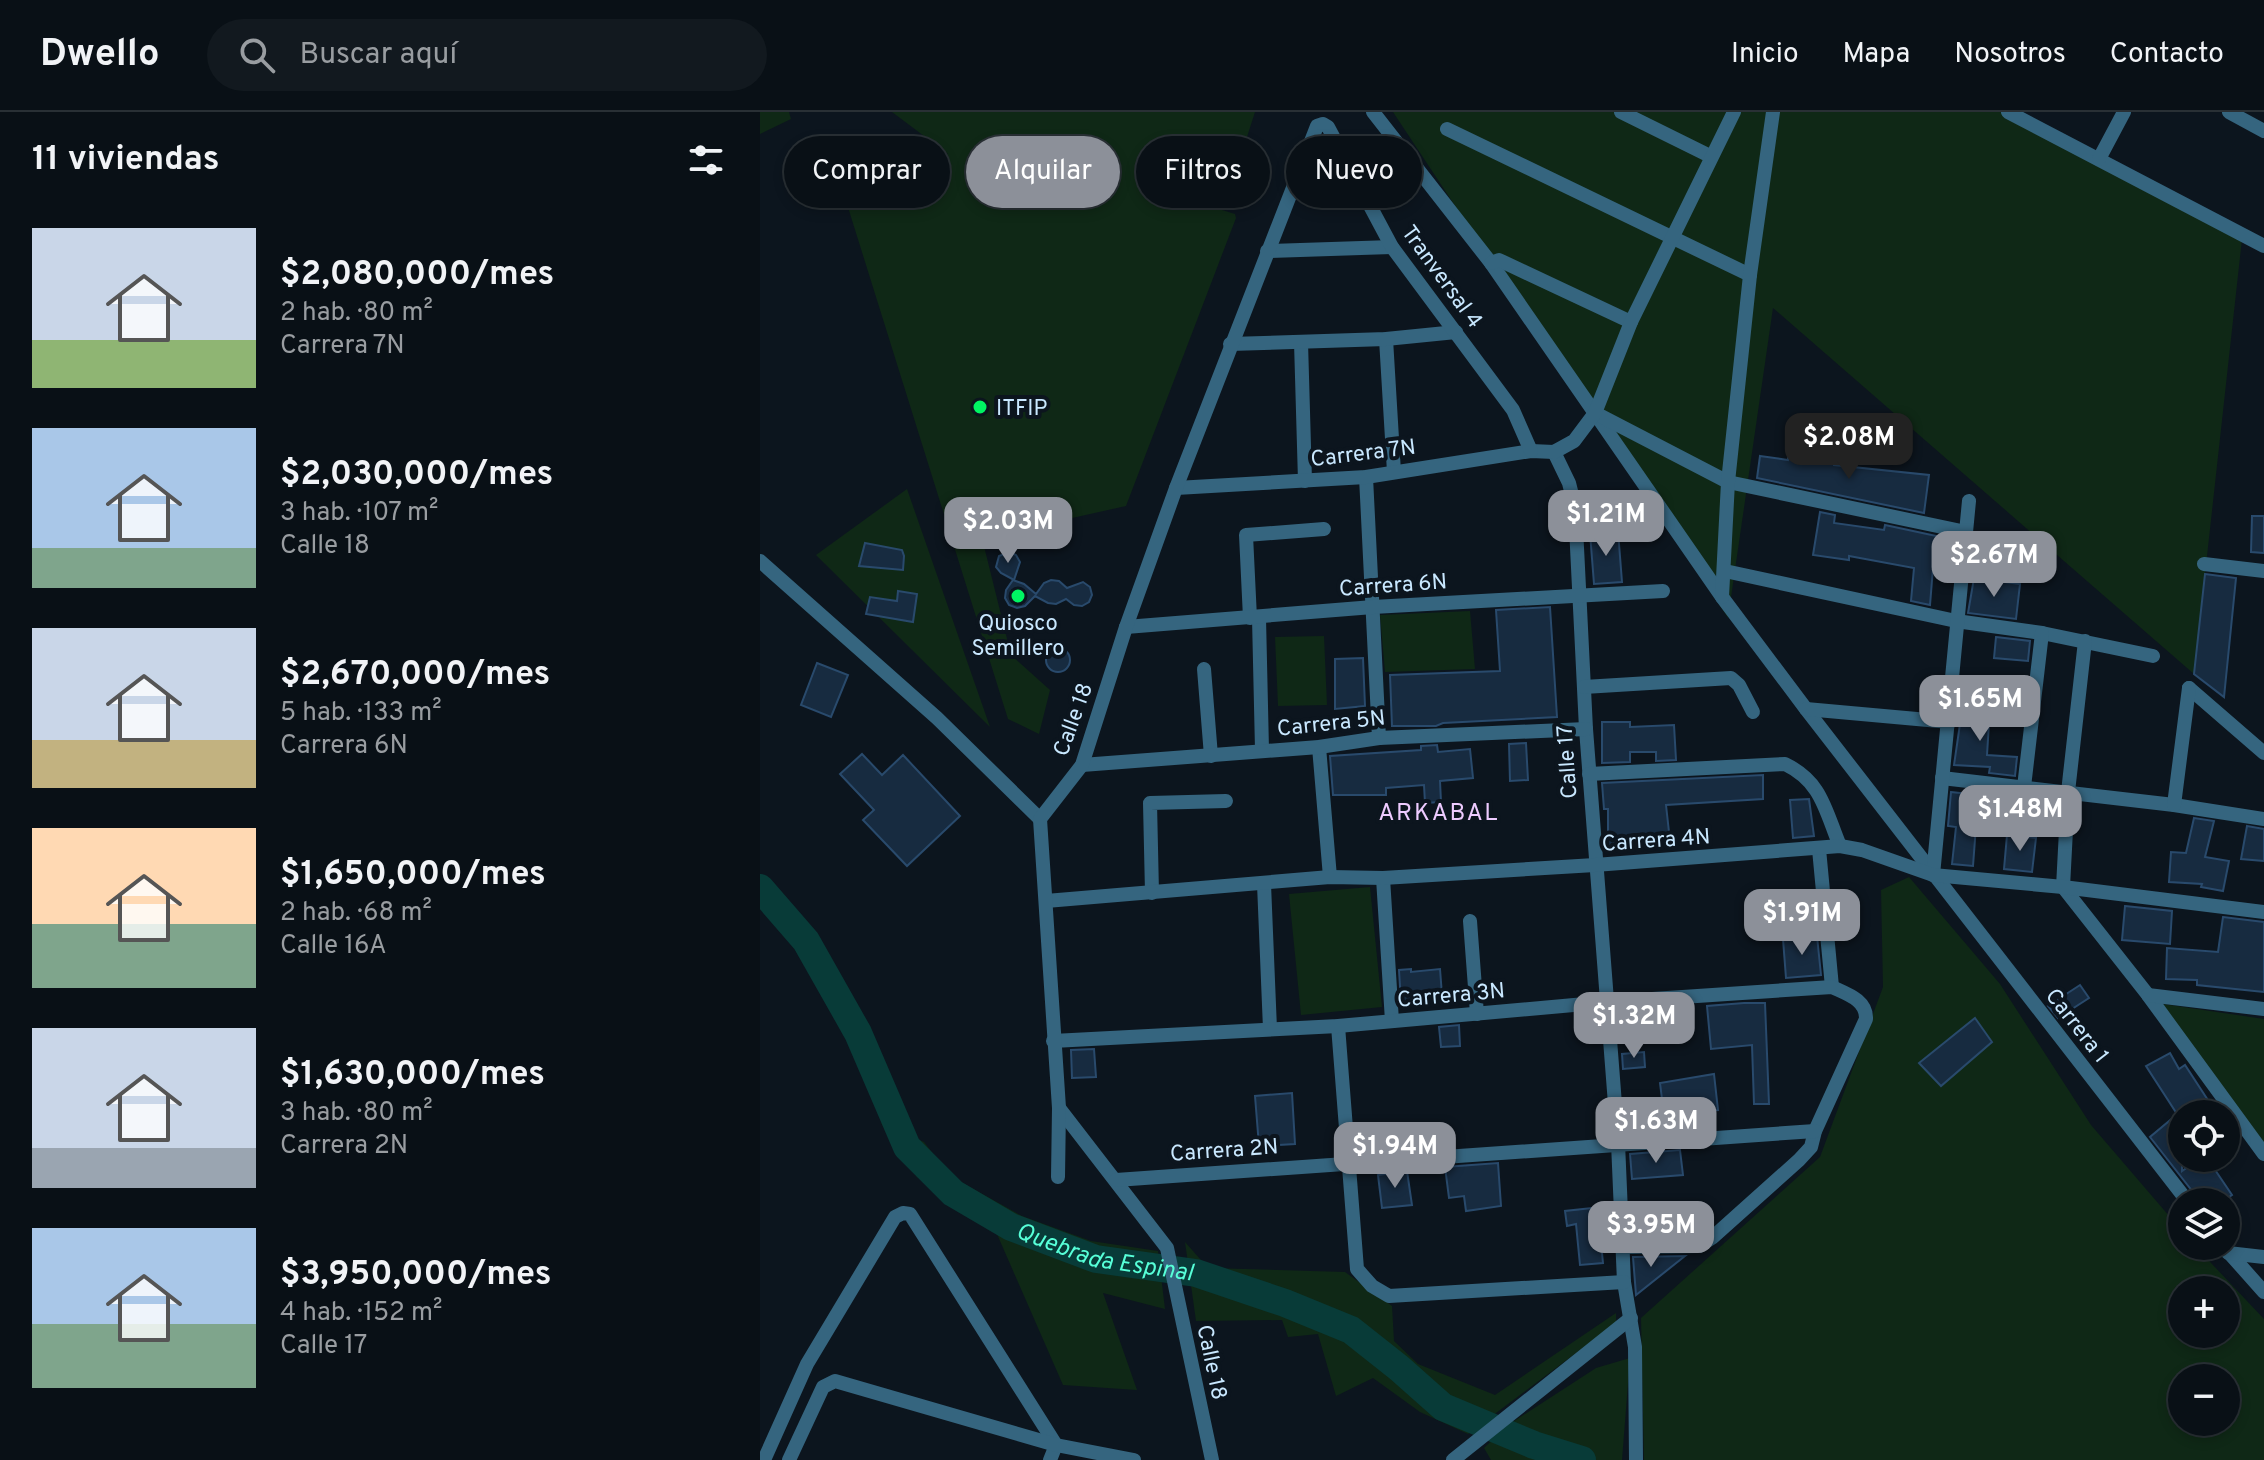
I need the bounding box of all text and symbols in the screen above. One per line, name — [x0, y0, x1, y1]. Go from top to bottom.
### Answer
search box — [207, 19, 767, 91]
text: Dwello — [40, 31, 159, 80]
icon: search — [235, 33, 279, 77]
text: Buscar aquí — [299, 37, 457, 74]
text: Inicio — [1731, 37, 1799, 73]
text: Mapa — [1843, 37, 1910, 73]
text: Nosotros — [1954, 37, 2066, 73]
text: Contacto — [2110, 37, 2224, 73]
chip: Comprar — [784, 136, 950, 208]
chip: Alquilar — [966, 136, 1120, 208]
chip: Filtros — [1136, 136, 1270, 208]
chip: Nuevo — [1286, 136, 1422, 208]
icon: filters — [684, 138, 728, 182]
text: 11 viviendas — [32, 139, 220, 182]
street label: Tranversal 4 — [1394, 221, 1487, 334]
text: $2,080,000/mes — [280, 254, 554, 297]
icon: home — [96, 260, 192, 356]
text: 2 hab. · 80 m² — [280, 297, 433, 330]
text: Carrera 7N — [280, 330, 405, 363]
place label: ITFIP — [996, 396, 1047, 423]
marker: ITFIP — [971, 398, 989, 416]
pin: $2.08M — [1784, 413, 1914, 481]
text: $2.08M — [1803, 422, 1895, 455]
street label: Carrera 7N — [1309, 435, 1417, 474]
text: $2,030,000/mes — [280, 454, 553, 497]
icon: home — [96, 460, 192, 556]
pin: $1.21M — [1541, 490, 1671, 558]
text: 3 hab. · 107 m² — [280, 497, 438, 530]
pin: $2.03M — [943, 497, 1073, 565]
text: $1.21M — [1566, 499, 1646, 532]
text: $2.03M — [962, 506, 1054, 539]
text: Calle 18 — [280, 530, 370, 563]
pin: $2.67M — [1929, 531, 2059, 599]
text: $2.67M — [1950, 540, 2038, 573]
street label: Carrera 6N — [1338, 569, 1448, 604]
marker: Quiosco Semillero — [1009, 587, 1027, 605]
place label: Quiosco Semillero — [972, 611, 1064, 663]
text: $2,670,000/mes — [280, 654, 550, 697]
icon: home — [96, 660, 192, 756]
pin: $1.65M — [1915, 675, 2045, 743]
street label: Calle 18 — [1049, 680, 1100, 760]
text: $1.65M — [1937, 684, 2023, 717]
text: 5 hab. · 133 m² — [280, 697, 442, 730]
street label: Carrera 5N — [1276, 705, 1387, 744]
street label: Calle 17 — [1552, 724, 1585, 800]
text: Carrera 6N — [280, 730, 408, 763]
pin: $1.48M — [1955, 785, 2085, 853]
text: $1.48M — [1977, 794, 2063, 827]
district label: ARKABAL — [1378, 799, 1500, 829]
street label: Carrera 4N — [1601, 824, 1711, 859]
text: $1,650,000/mes — [280, 854, 546, 897]
icon: home — [96, 860, 192, 956]
pin: $1.91M — [1737, 889, 1867, 957]
text: 2 hab. · 68 m² — [280, 897, 432, 930]
text: $1.91M — [1762, 898, 1842, 931]
text: Calle 16A — [280, 930, 387, 963]
street label: Carrera 3N — [1396, 978, 1506, 1015]
street label: Carrera 1 — [2038, 984, 2114, 1069]
pin: $1.32M — [1569, 992, 1699, 1060]
text: $1.32M — [1592, 1001, 1676, 1034]
text: $1,630,000/mes — [280, 1054, 545, 1097]
icon: home — [96, 1060, 192, 1156]
text: 3 hab. · 80 m² — [280, 1097, 433, 1130]
pin: $1.63M — [1591, 1097, 1721, 1165]
map controls — [2168, 1100, 2240, 1436]
button: locate — [2168, 1100, 2240, 1172]
text: $1.63M — [1613, 1106, 1699, 1139]
pin: $1.94M — [1330, 1122, 1460, 1190]
text: Carrera 2N — [280, 1130, 408, 1163]
text: $1.94M — [1352, 1131, 1438, 1164]
street label: Carrera 2N — [1169, 1134, 1279, 1169]
button: layers — [2168, 1188, 2240, 1260]
pin: $3.95M — [1586, 1201, 1716, 1269]
text: $3.95M — [1606, 1210, 1696, 1243]
water label: Quebrada Espinal — [1011, 1217, 1197, 1290]
text: $3,950,000/mes — [280, 1254, 551, 1297]
icon: home — [96, 1260, 192, 1356]
button: + — [2168, 1276, 2240, 1348]
text: 4 hab. · 152 m² — [280, 1297, 442, 1330]
street label: Calle 18 — [1189, 1323, 1232, 1402]
text: Calle 17 — [280, 1330, 367, 1363]
button: − — [2168, 1364, 2240, 1436]

